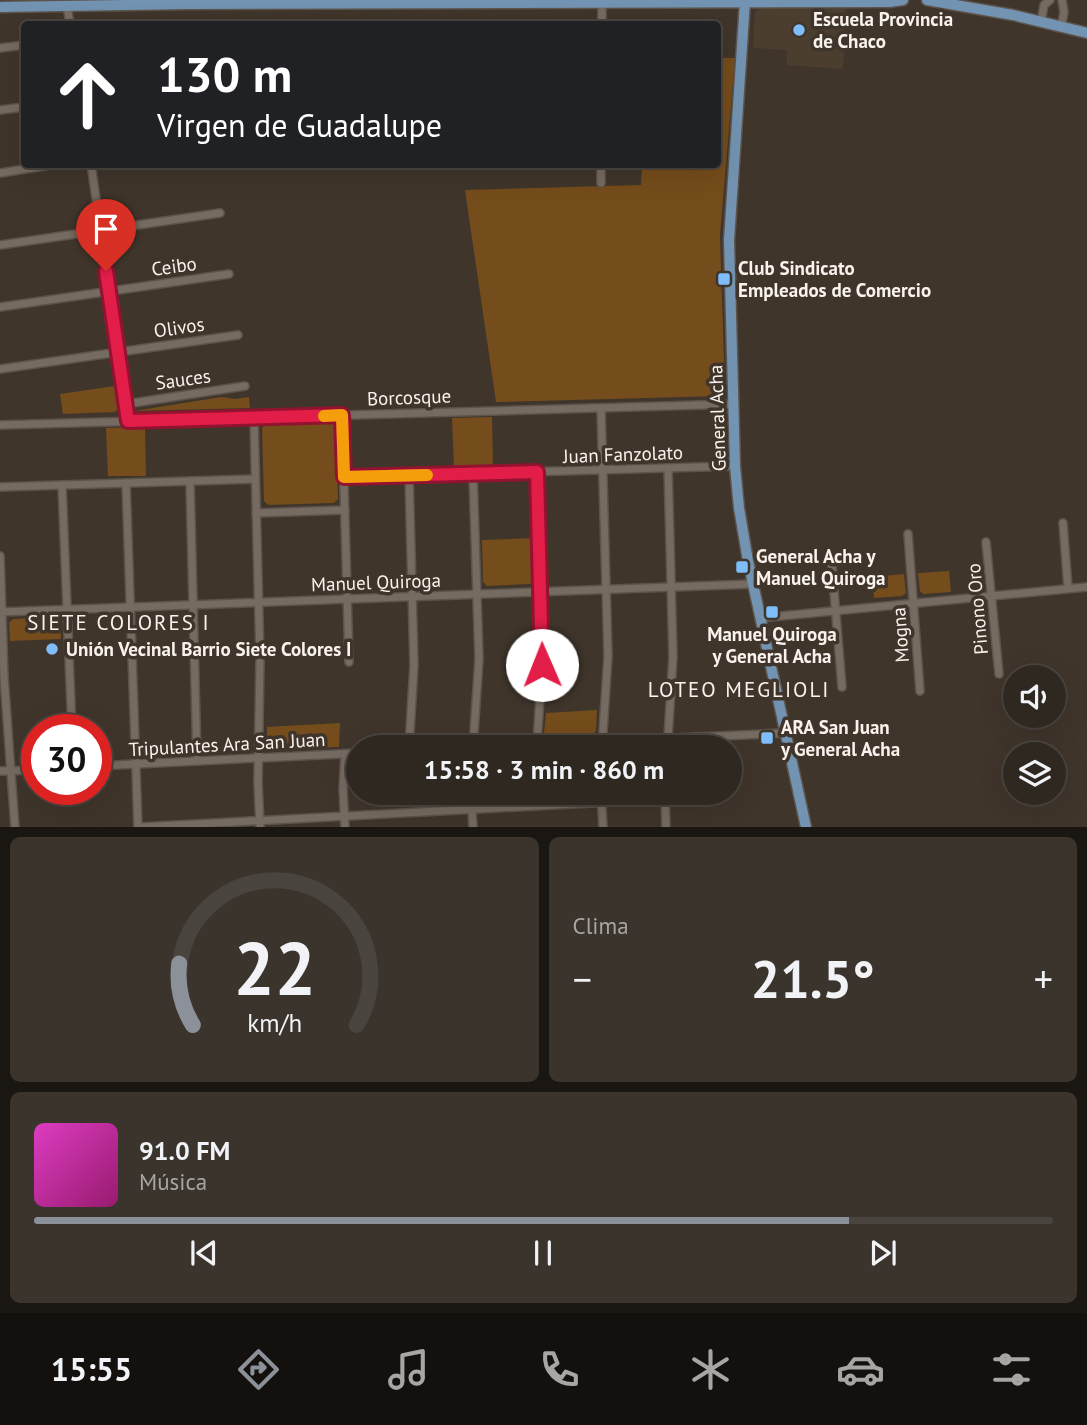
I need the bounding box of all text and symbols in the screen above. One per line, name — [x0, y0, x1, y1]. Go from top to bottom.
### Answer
place label: Escuela Provincia de Chaco — [813, 7, 953, 53]
marker: Escuela Provincia de Chaco — [791, 22, 807, 38]
text: 130 m — [157, 42, 292, 106]
icon: ahead — [42, 49, 133, 140]
text: Virgen de Guadalupe — [157, 104, 442, 146]
pin — [76, 199, 136, 271]
icon: arrive — [87, 210, 125, 248]
street label: Ceibo — [150, 251, 198, 281]
place label: Club Sindicato Empleados de Comercio — [738, 256, 931, 302]
marker: Club Sindicato Empleados de Comercio — [716, 271, 732, 287]
street label: Olivos — [152, 312, 206, 342]
street label: Sauces — [154, 363, 212, 395]
street label: General Acha — [703, 364, 731, 472]
street label: Borcosque — [367, 384, 451, 410]
street label: Juan Fanzolato — [562, 440, 683, 468]
place label: General Acha y Manuel Quiroga — [756, 544, 886, 590]
marker: General Acha y Manuel Quiroga — [734, 559, 750, 575]
street label: Pinono Oro — [961, 562, 993, 656]
street label: Manuel Quiroga — [311, 568, 441, 596]
marker: Manuel Quiroga y General Acha — [764, 604, 780, 620]
street label: Mogna — [886, 607, 914, 663]
district label: SIETE COLORES I — [27, 609, 211, 636]
place label: Manuel Quiroga y General Acha — [707, 622, 837, 668]
position arrow — [505, 628, 579, 702]
place label: Unión Vecinal Barrio Siete Colores I — [66, 637, 351, 661]
marker: Unión Vecinal Barrio Siete Colores I — [44, 641, 60, 657]
map controls — [1003, 665, 1066, 805]
button: sound — [1003, 665, 1066, 728]
district label: LOTEO MEGLIOLI — [648, 676, 830, 703]
speed limit sign: 30 — [21, 714, 112, 805]
place label: ARA San Juan y General Acha — [780, 715, 900, 761]
street label: Tripulantes Ara San Juan — [128, 727, 326, 761]
marker: ARA San Juan y General Acha — [759, 730, 775, 746]
button: layers — [1003, 742, 1066, 805]
text: 15:58 · 3 min · 860 m — [424, 753, 664, 786]
text: Clima — [573, 911, 629, 940]
text: 22 — [233, 922, 316, 1016]
text: 21.5° — [751, 945, 875, 1012]
text: − — [573, 954, 592, 1003]
text: + — [1034, 954, 1053, 1003]
text: km/h — [247, 1007, 302, 1039]
text: 91.0 FM — [139, 1134, 230, 1167]
text: Música — [139, 1167, 207, 1196]
icon: previous — [185, 1234, 223, 1272]
icon: pause — [524, 1234, 562, 1272]
icon: next — [864, 1234, 902, 1272]
icon: directions — [234, 1345, 283, 1394]
icon: music — [384, 1345, 433, 1394]
icon: phone — [535, 1345, 584, 1394]
icon: climate — [686, 1345, 735, 1394]
icon: car — [836, 1345, 885, 1394]
icon: filters — [987, 1345, 1036, 1394]
text: 15:55 — [51, 1348, 132, 1390]

